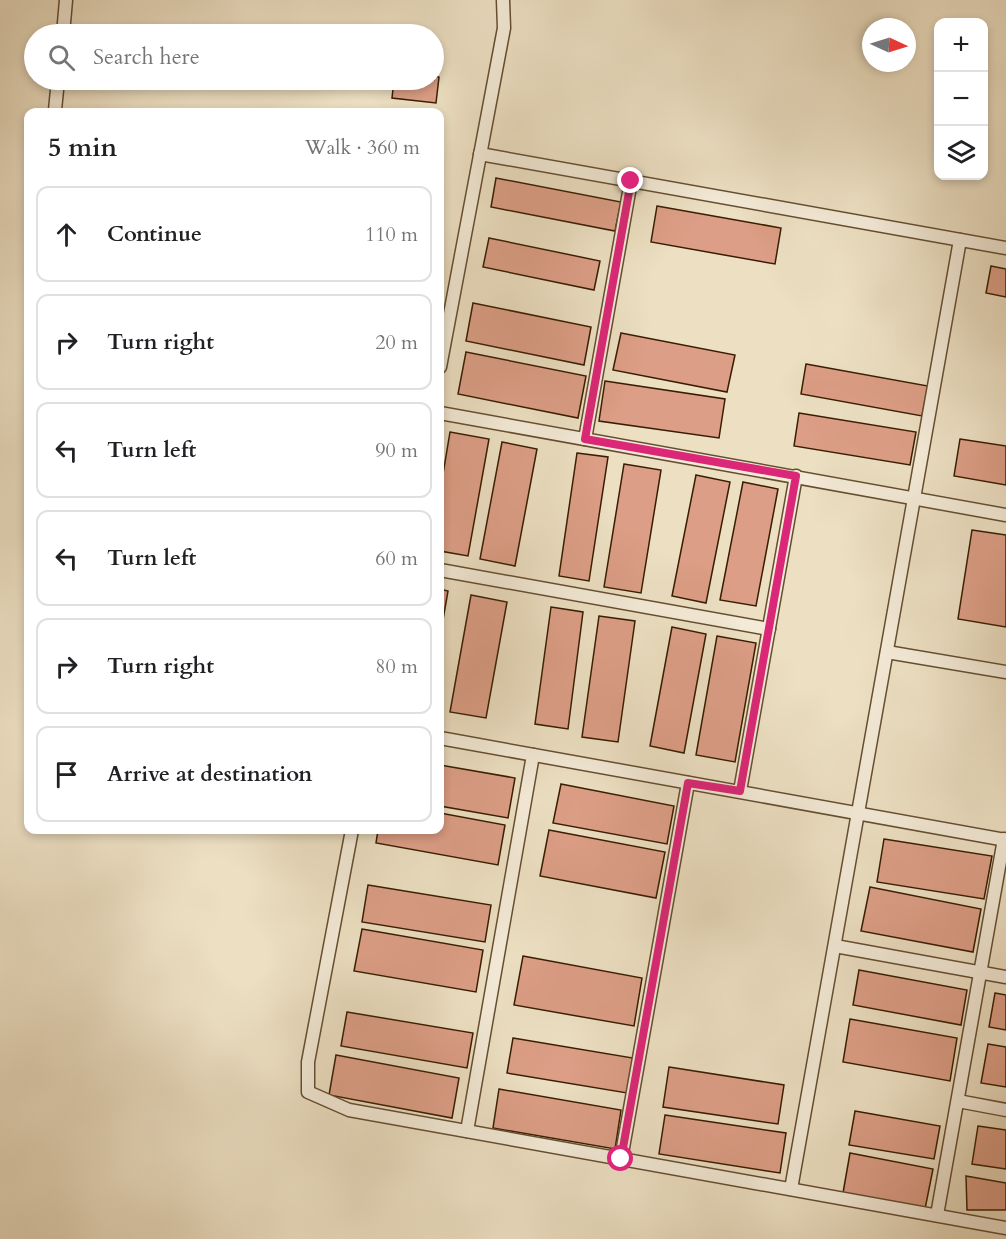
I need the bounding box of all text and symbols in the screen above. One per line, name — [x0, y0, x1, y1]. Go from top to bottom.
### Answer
north arrow — [862, 18, 916, 72]
map controls — [934, 18, 988, 180]
button: + — [934, 18, 988, 72]
search box — [24, 24, 444, 90]
icon: search — [45, 41, 78, 74]
text: Search here — [93, 42, 200, 72]
button: − — [934, 72, 988, 126]
button: layers — [934, 126, 988, 180]
text: 5 min — [48, 130, 117, 165]
text: Walk · 360 m — [305, 134, 420, 161]
route end — [617, 167, 643, 193]
icon: ahead — [50, 218, 83, 251]
text: Continue — [107, 219, 202, 249]
text: 110 m — [365, 221, 418, 248]
icon: right — [50, 326, 83, 359]
text: Turn right — [107, 327, 214, 357]
text: 20 m — [375, 329, 418, 356]
icon: left — [50, 434, 83, 467]
text: Turn left — [107, 435, 196, 465]
text: 90 m — [375, 437, 418, 464]
icon: left — [50, 542, 83, 575]
text: Turn left — [107, 543, 196, 573]
text: 60 m — [375, 545, 418, 572]
icon: right — [50, 650, 83, 683]
text: Turn right — [107, 651, 214, 681]
text: 80 m — [375, 653, 418, 680]
icon: arrive — [50, 758, 83, 791]
text: Arrive at destination — [107, 759, 312, 789]
route start — [607, 1145, 633, 1171]

